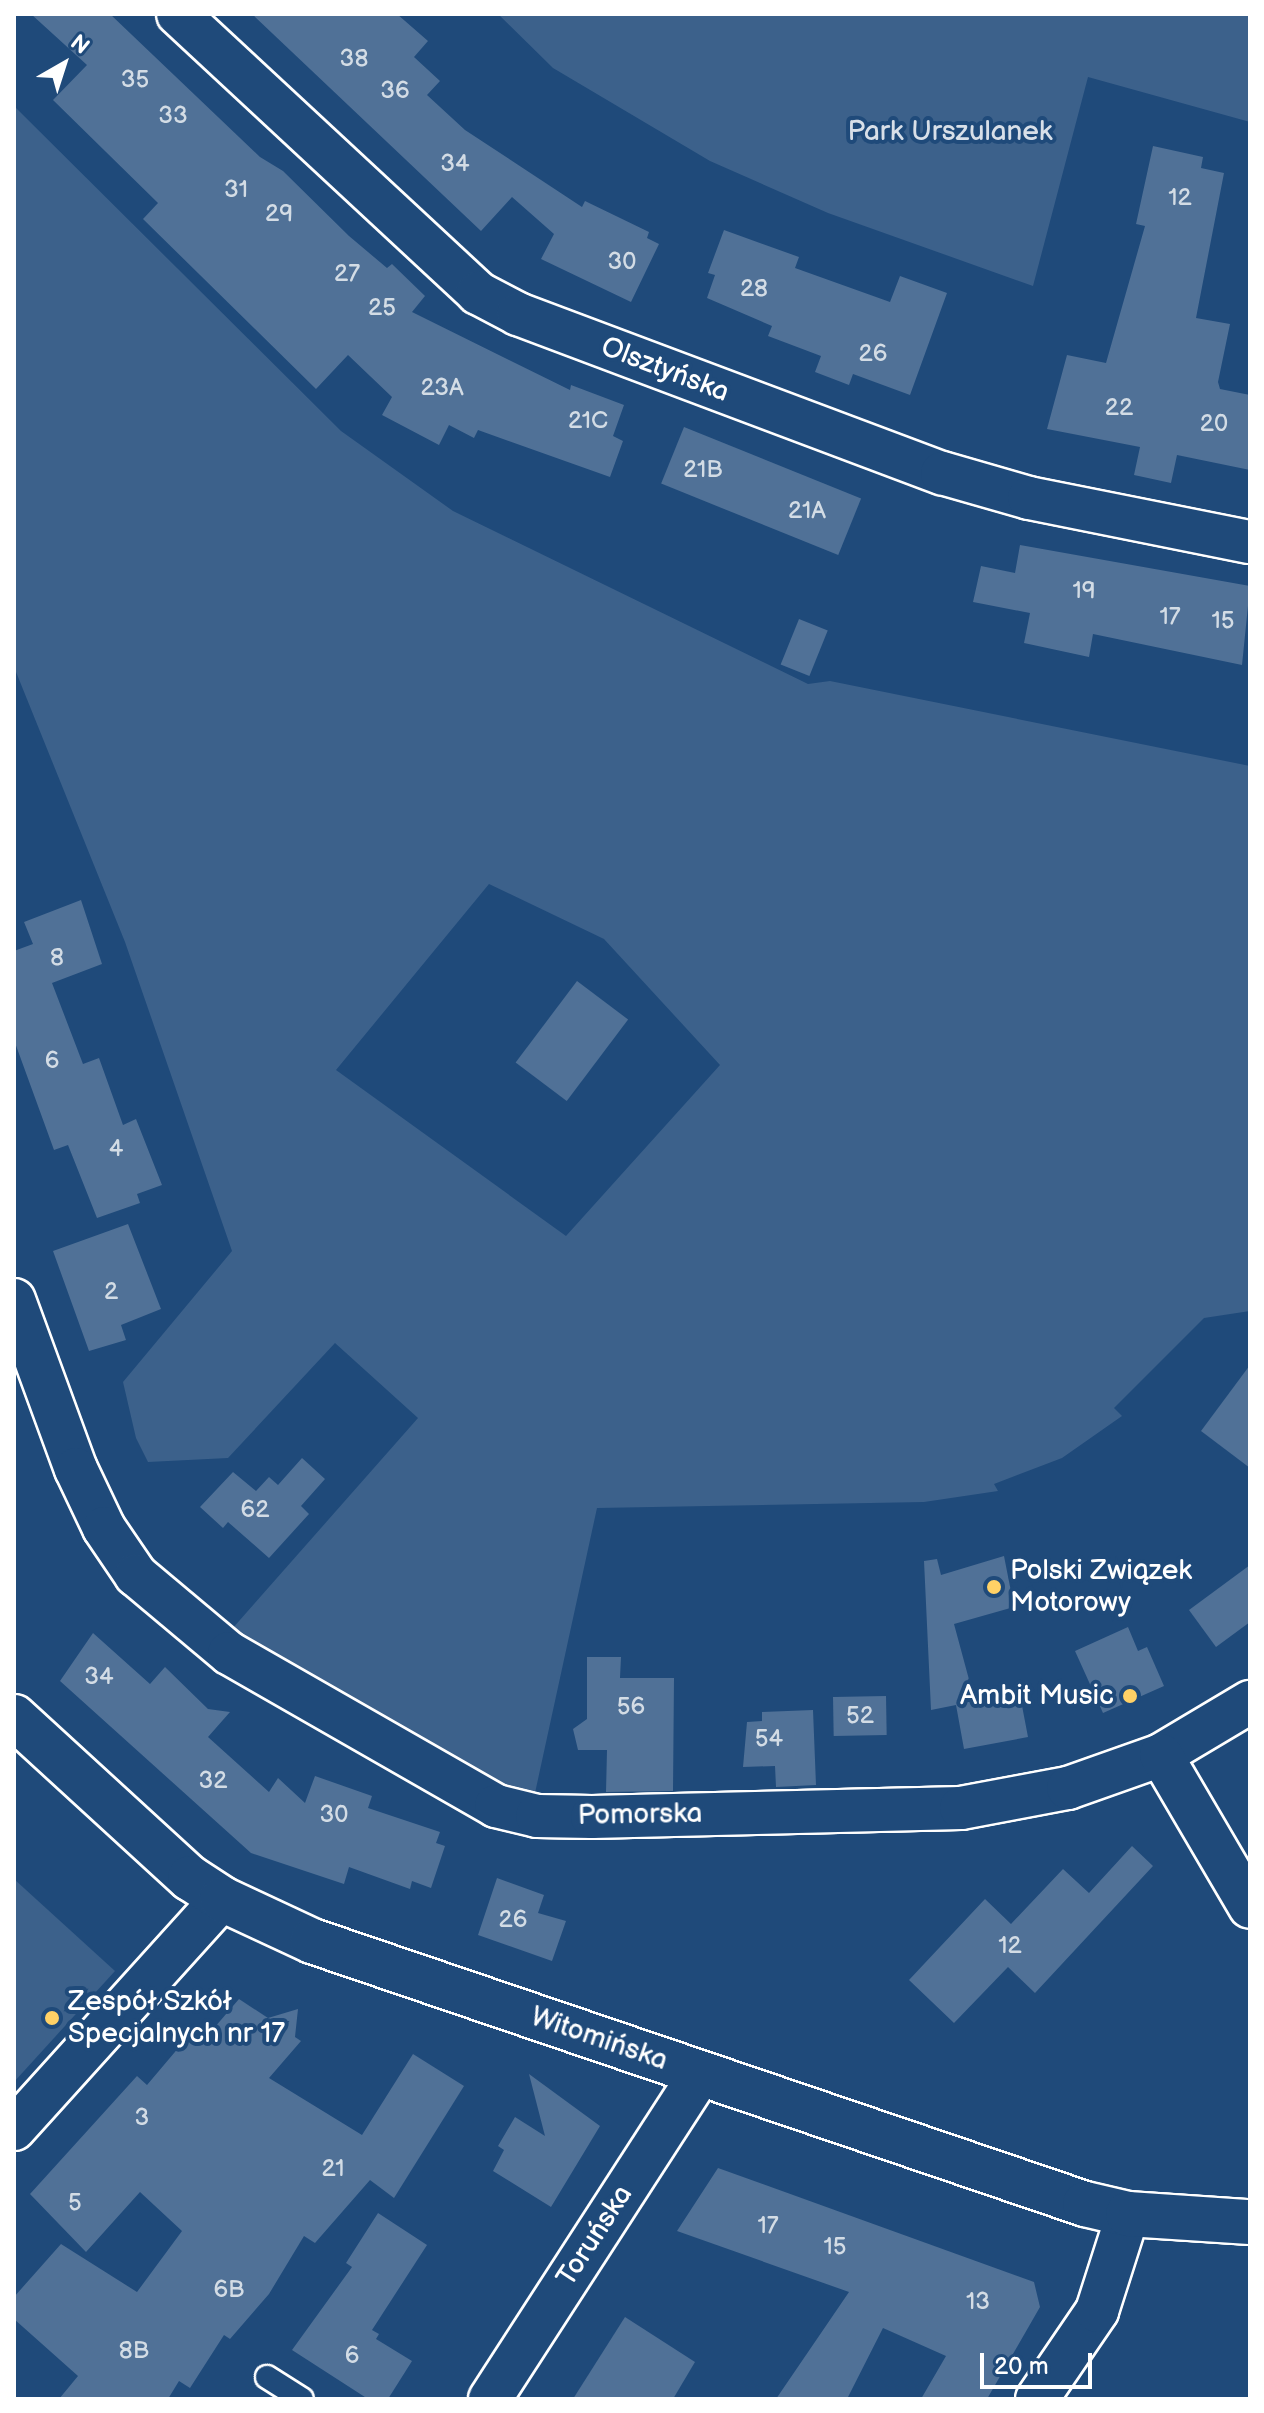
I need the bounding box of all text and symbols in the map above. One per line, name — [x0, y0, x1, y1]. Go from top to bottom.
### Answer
north arrow — [24, 24, 104, 104]
text: N — [64, 29, 94, 61]
house number: 38 — [340, 45, 368, 73]
house number: 35 — [121, 66, 149, 94]
house number: 36 — [380, 77, 410, 105]
house number: 33 — [158, 102, 188, 130]
park label: Park Urszulanek — [847, 115, 1053, 149]
house number: 34 — [440, 150, 470, 178]
house number: 31 — [224, 176, 248, 204]
house number: 12 — [1168, 184, 1192, 212]
house number: 29 — [265, 200, 293, 228]
house number: 30 — [608, 248, 636, 276]
house number: 27 — [334, 260, 360, 288]
house number: 28 — [740, 275, 768, 303]
house number: 25 — [368, 294, 396, 322]
street label: Olsztyńska — [596, 330, 734, 410]
house number: 26 — [859, 340, 887, 368]
house number: 23A — [420, 374, 464, 402]
house number: 22 — [1105, 394, 1133, 422]
house number: 21C — [568, 407, 608, 435]
house number: 20 — [1200, 410, 1228, 438]
house number: 21B — [683, 456, 723, 484]
house number: 21A — [788, 497, 826, 525]
house number: 19 — [1072, 577, 1096, 605]
house number: 17 — [1159, 603, 1181, 631]
house number: 15 — [1211, 607, 1235, 635]
house number: 8 — [50, 944, 64, 972]
house number: 6 — [45, 1047, 59, 1075]
house number: 4 — [109, 1135, 123, 1163]
house number: 2 — [104, 1278, 118, 1306]
house number: 62 — [241, 1496, 269, 1524]
place label: Polski Związek Motorowy — [1010, 1554, 1192, 1620]
marker: Polski Związek Motorowy — [985, 1578, 1003, 1596]
house number: 34 — [84, 1663, 114, 1691]
place label: Ambit Music — [960, 1679, 1114, 1713]
marker: Ambit Music — [1121, 1687, 1139, 1705]
house number: 56 — [617, 1693, 645, 1721]
house number: 52 — [846, 1702, 874, 1730]
house number: 54 — [755, 1725, 783, 1753]
house number: 32 — [199, 1767, 227, 1795]
street label: Pomorska — [577, 1797, 703, 1833]
house number: 30 — [320, 1801, 348, 1829]
house number: 26 — [499, 1906, 527, 1934]
house number: 12 — [998, 1932, 1022, 1960]
place label: Zespół Szkół Specjalnych nr 17 — [68, 1985, 285, 2051]
street label: Witomińska — [526, 2000, 672, 2078]
marker: Zespół Szkół Specjalnych nr 17 — [43, 2009, 61, 2027]
house number: 3 — [135, 2104, 149, 2132]
house number: 21 — [321, 2155, 345, 2183]
street label: Toruńska — [550, 2179, 640, 2293]
house number: 5 — [68, 2189, 82, 2217]
house number: 17 — [757, 2212, 779, 2240]
house number: 15 — [823, 2233, 847, 2261]
house number: 6B — [213, 2276, 245, 2304]
house number: 13 — [966, 2288, 990, 2316]
house number: 8B — [119, 2337, 149, 2365]
scale bar — [984, 2337, 1096, 2387]
house number: 6 — [345, 2342, 359, 2370]
text: 20 m — [994, 2352, 1049, 2381]

